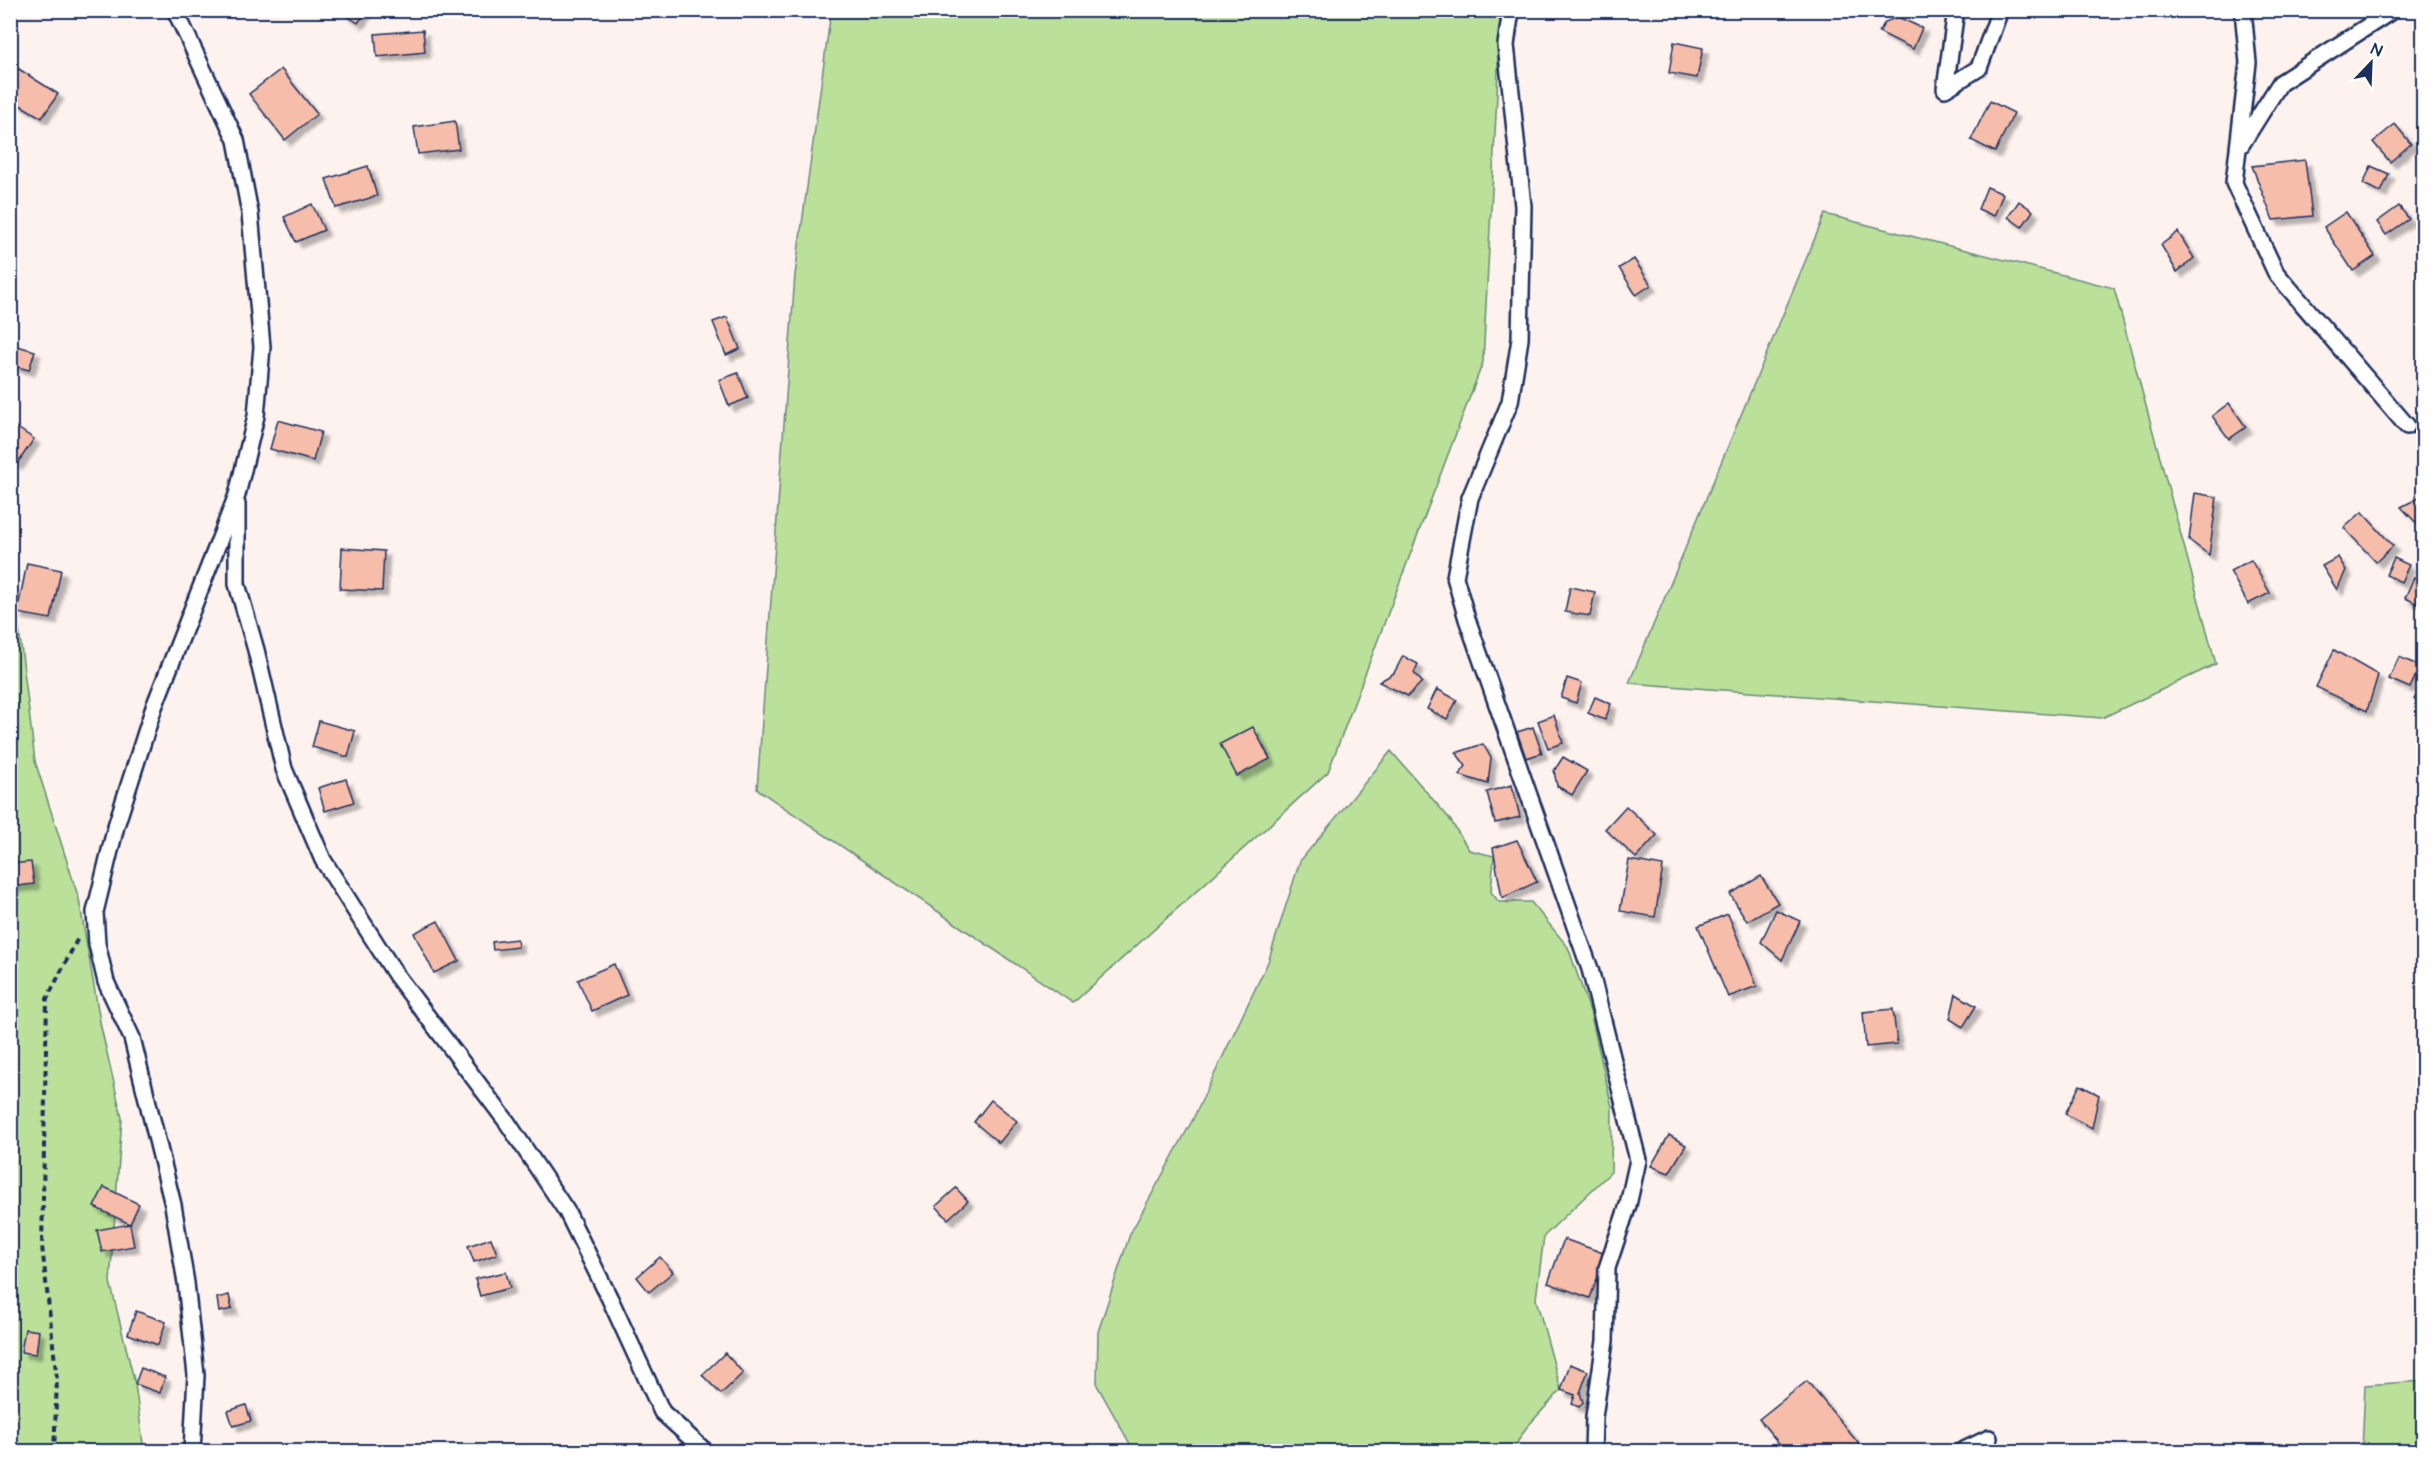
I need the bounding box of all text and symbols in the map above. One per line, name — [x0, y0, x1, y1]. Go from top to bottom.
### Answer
north arrow — [2341, 33, 2401, 93]
text: N — [2368, 38, 2385, 62]

